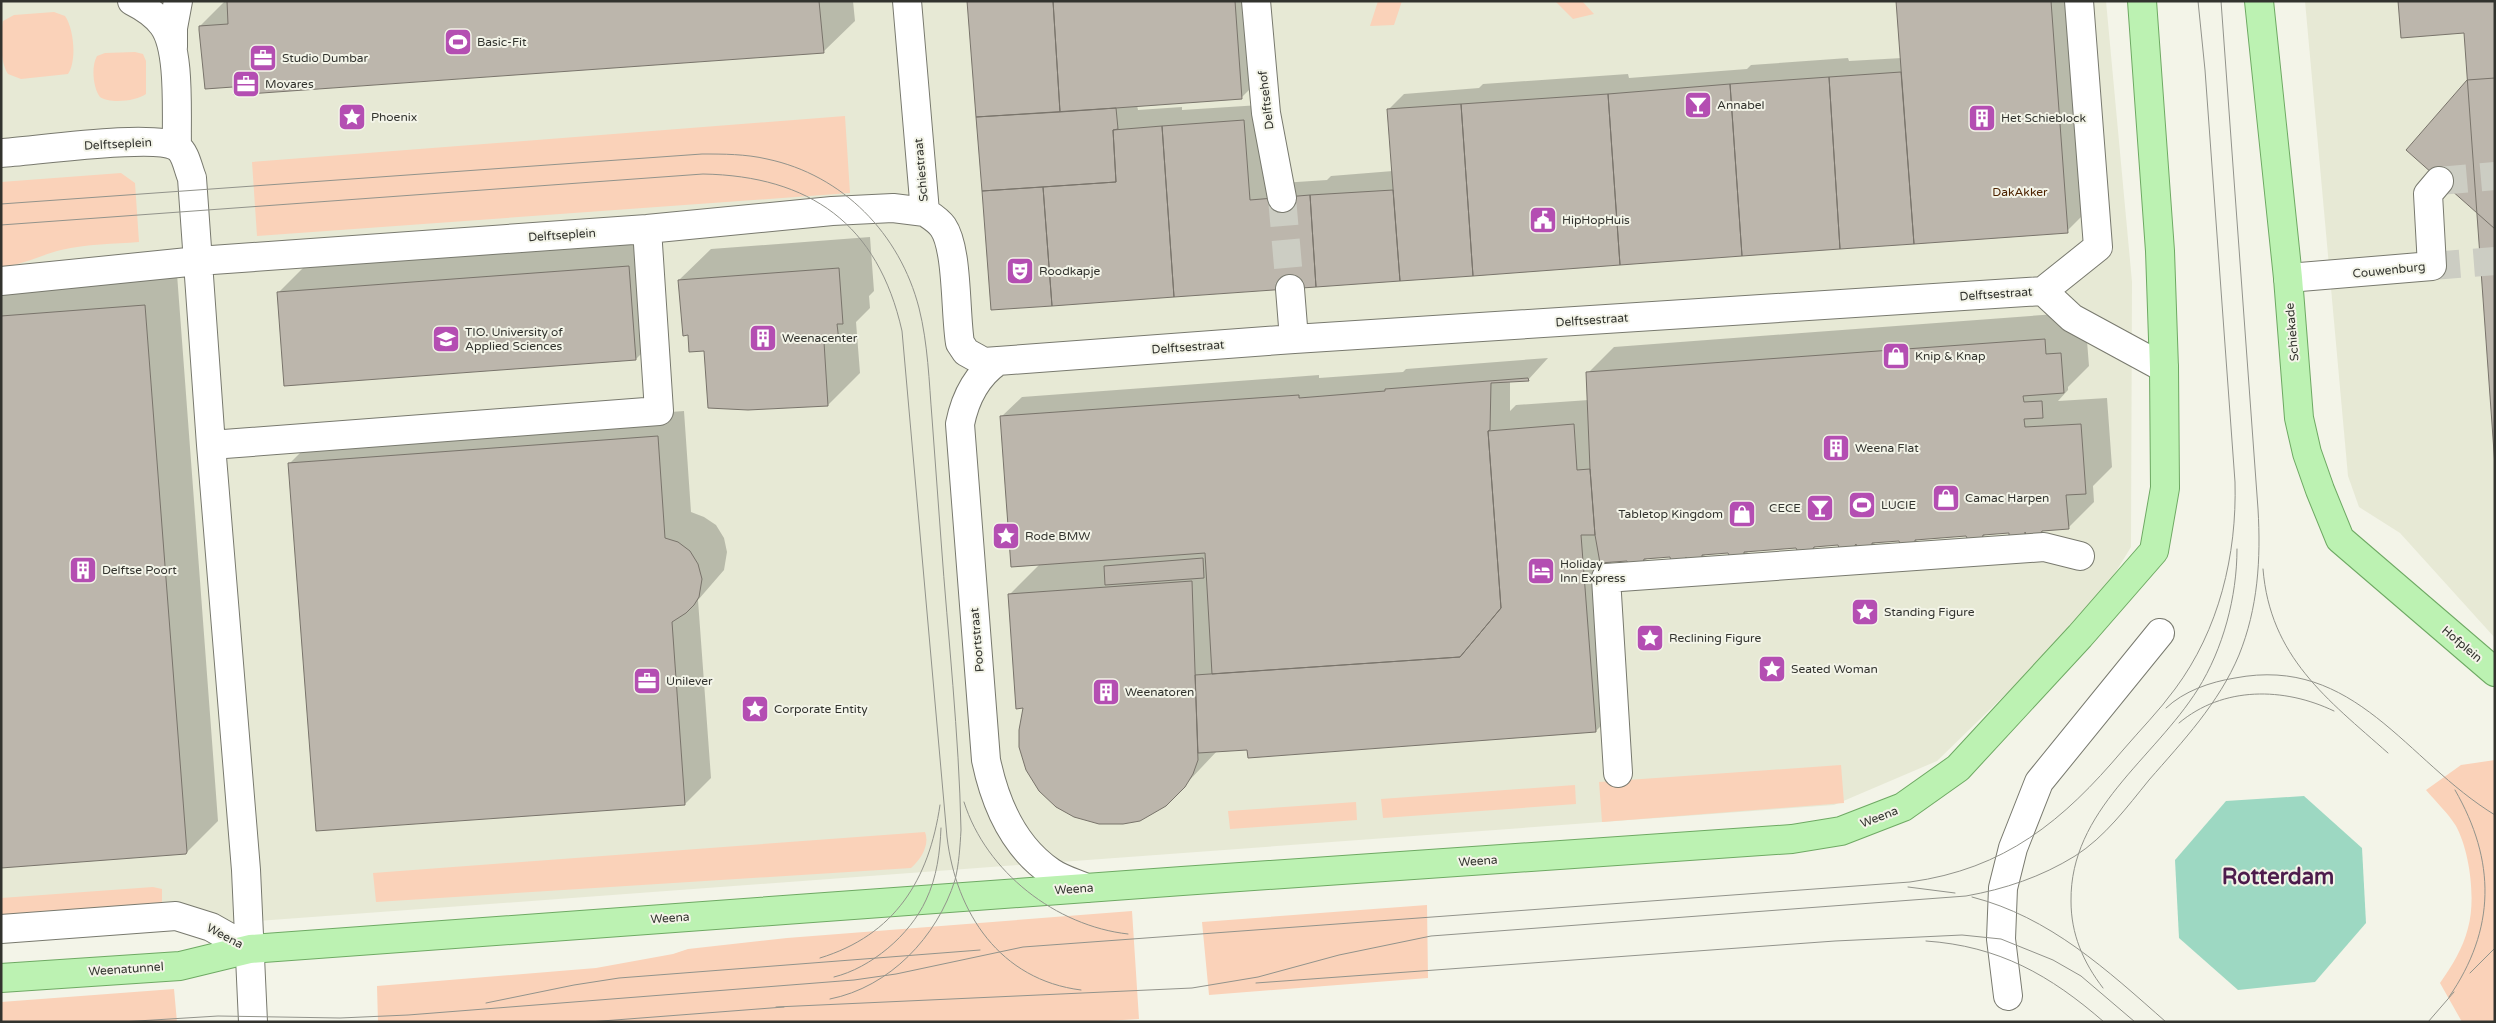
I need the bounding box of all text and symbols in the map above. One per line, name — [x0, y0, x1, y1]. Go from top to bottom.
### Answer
sports icon: Basic-Fit — [443, 27, 473, 57]
place label: Basic-Fit — [477, 35, 527, 49]
office icon: Studio Dumbar — [248, 43, 278, 73]
place label: Studio Dumbar — [282, 51, 369, 65]
office icon: Movares — [231, 69, 261, 99]
street label: Delftsehof — [1255, 69, 1277, 130]
place label: Movares — [265, 77, 314, 91]
bar icon: Annabel — [1683, 90, 1713, 120]
place label: Annabel — [1717, 98, 1765, 112]
place icon: Phoenix — [337, 102, 367, 132]
building icon: Het Schieblock — [1967, 103, 1997, 133]
place label: Phoenix — [371, 110, 417, 124]
place label: Het Schieblock — [2001, 111, 2087, 125]
street label: Delftseplein — [84, 135, 152, 153]
street label: Schiestraat — [911, 137, 931, 202]
park label: DakAkker — [1992, 185, 2048, 199]
public building icon: HipHopHuis — [1528, 205, 1558, 235]
place label: HipHopHuis — [1562, 213, 1630, 227]
street label: Delftseplein — [528, 226, 596, 244]
theatre icon: Roodkapje — [1005, 256, 1035, 286]
street label: Couwenburg — [2352, 259, 2426, 281]
place label: Roodkapje — [1039, 264, 1100, 278]
street label: Delftsestraat — [1959, 284, 2033, 304]
street label: Schiekade — [2282, 302, 2302, 362]
street label: Delftsestraat — [1555, 310, 1629, 330]
building icon: Weenacenter — [748, 323, 778, 353]
school or university icon: TIO. University of Applied Sciences — [431, 324, 461, 354]
place label: TIO. University of Applied Sciences — [465, 325, 563, 353]
place label: Weenacenter — [782, 331, 858, 345]
street label: Delftsestraat — [1151, 337, 1225, 357]
shop icon: Knip & Knap — [1881, 341, 1911, 371]
place label: Knip & Knap — [1915, 349, 1986, 363]
building icon: Weena Flat — [1821, 433, 1851, 463]
place label: Weena Flat — [1855, 441, 1919, 455]
shop icon: Camac Harpen — [1931, 483, 1961, 513]
sports icon: LUCIE — [1847, 490, 1877, 520]
place label: Camac Harpen — [1965, 491, 2049, 505]
bar icon: CECE — [1805, 493, 1835, 523]
place label: LUCIE — [1881, 498, 1917, 512]
shop icon: Tabletop Kingdom — [1727, 499, 1757, 529]
place label: CECE — [1769, 501, 1801, 515]
place label: Tabletop Kingdom — [1618, 507, 1723, 521]
place icon: Rode BMW — [991, 521, 1021, 551]
place label: Rode BMW — [1025, 529, 1090, 543]
building icon: Delftse Poort — [68, 555, 98, 585]
hotel icon: Holiday Inn Express — [1526, 556, 1556, 586]
place label: Holiday Inn Express — [1560, 557, 1626, 585]
place label: Delftse Poort — [102, 563, 177, 577]
place icon: Standing Figure — [1850, 597, 1880, 627]
place label: Standing Figure — [1884, 605, 1975, 619]
street label: Poortstraat — [967, 607, 987, 673]
place icon: Reclining Figure — [1635, 623, 1665, 653]
street label: Hofplein — [2439, 623, 2485, 665]
place label: Reclining Figure — [1669, 631, 1761, 645]
place icon: Seated Woman — [1757, 654, 1787, 684]
place label: Seated Woman — [1791, 662, 1878, 676]
office icon: Unilever — [632, 666, 662, 696]
place label: Unilever — [666, 674, 713, 688]
building icon: Weenatoren — [1091, 677, 1121, 707]
place label: Weenatoren — [1125, 685, 1194, 699]
place icon: Corporate Entity — [740, 694, 770, 724]
place label: Corporate Entity — [774, 702, 868, 716]
street label: Weena — [1858, 803, 1900, 831]
street label: Weena — [1458, 853, 1498, 869]
district label: Rotterdam — [2222, 864, 2334, 890]
street label: Weena — [1054, 881, 1094, 897]
street label: Weena — [650, 910, 690, 926]
street label: Weena — [204, 921, 246, 951]
street label: Weenatunnel — [88, 959, 164, 979]

